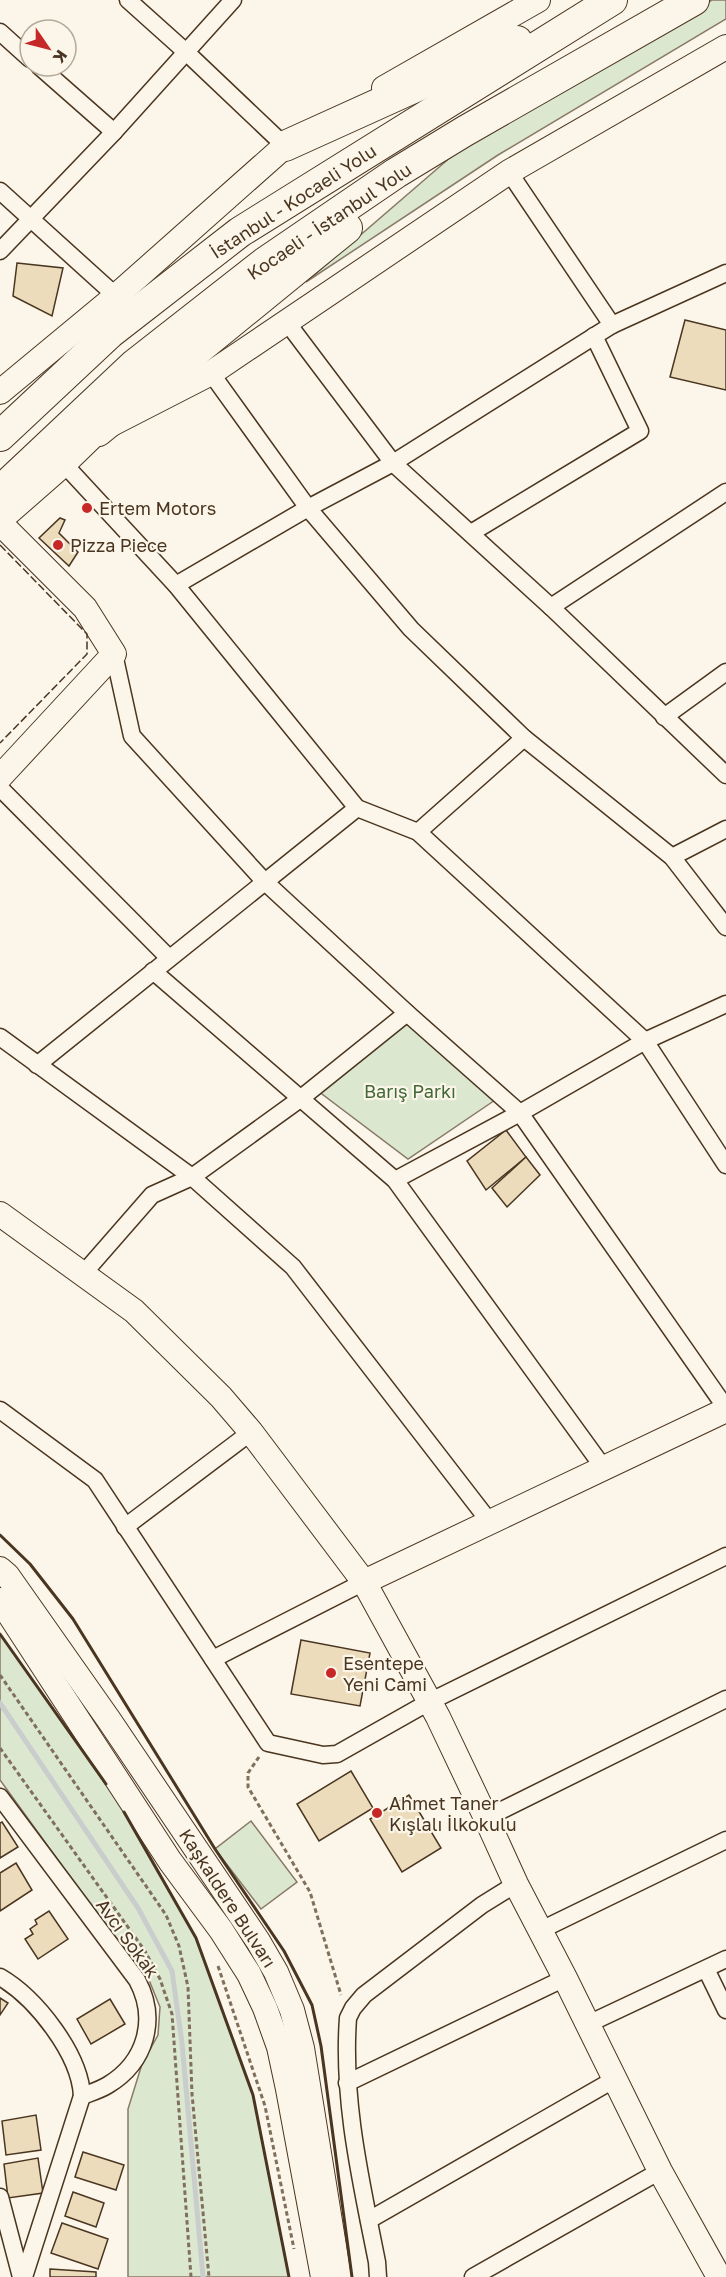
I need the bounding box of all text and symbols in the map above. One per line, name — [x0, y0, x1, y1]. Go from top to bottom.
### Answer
north arrow — [18, 18, 78, 78]
text: K — [49, 46, 72, 67]
street label: İstanbul - Kocaeli Yolu — [206, 139, 380, 263]
street label: Kocaeli - İstanbul Yolu — [243, 158, 415, 284]
place label: Ertem Motors — [99, 497, 216, 519]
marker: Ertem Motors — [80, 501, 94, 515]
place label: Pizza Piece — [70, 534, 167, 556]
marker: Pizza Piece — [51, 538, 65, 552]
park label: Barış Parkı — [364, 1080, 456, 1102]
place label: Esentepe Yeni Cami — [343, 1652, 427, 1695]
marker: Esentepe Yeni Cami — [324, 1666, 338, 1680]
place label: Ahmet Taner Kışlalı İlkokulu — [389, 1792, 517, 1835]
marker: Ahmet Taner Kışlalı İlkokulu — [370, 1806, 384, 1820]
street label: Kaşkaldere Bulvarı — [175, 1825, 281, 1971]
street label: Avcı Sokak — [92, 1894, 164, 1982]

